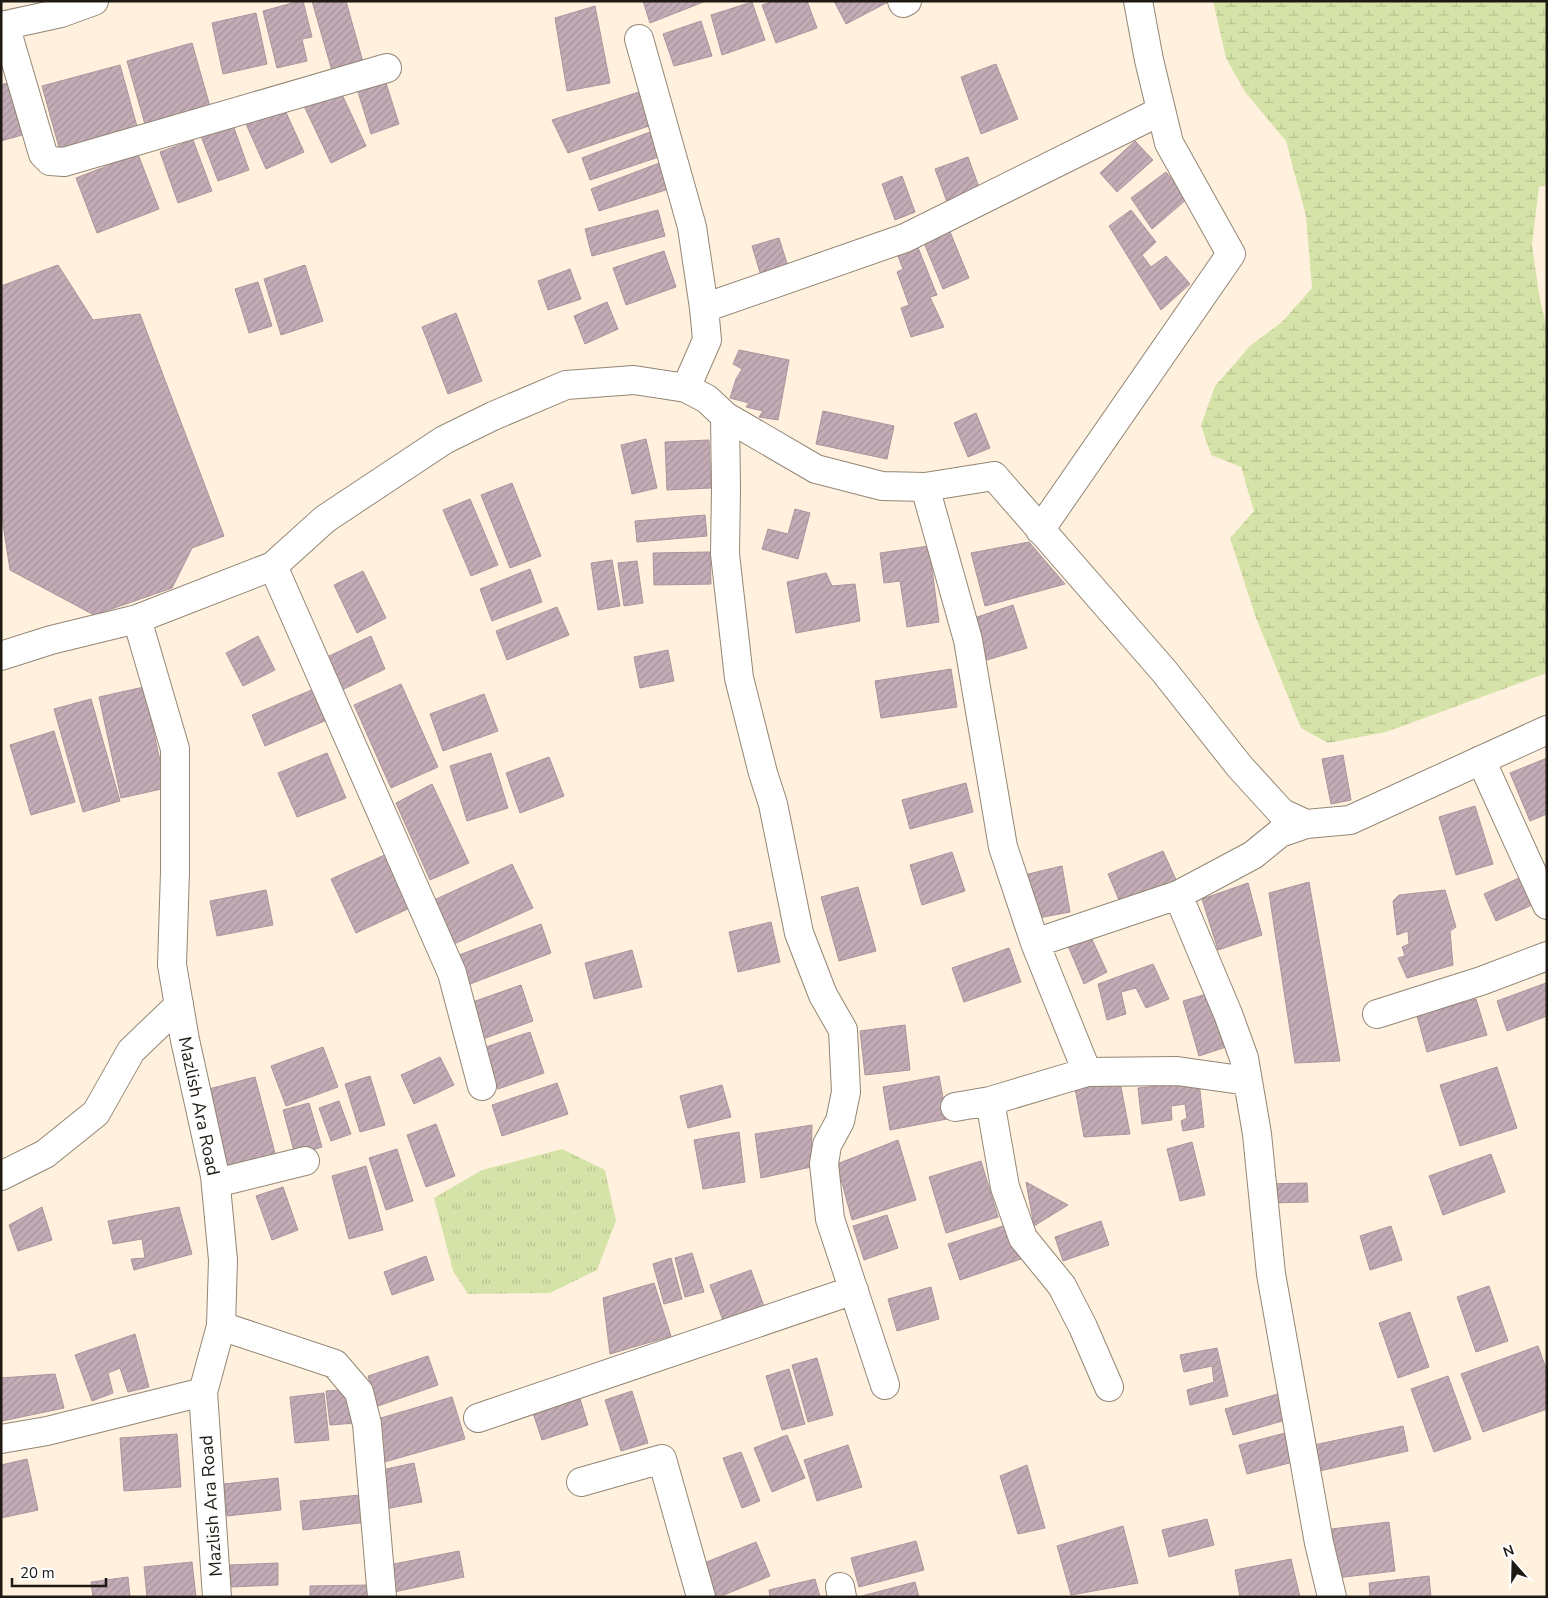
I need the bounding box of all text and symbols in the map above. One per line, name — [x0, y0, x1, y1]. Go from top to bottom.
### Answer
street label: Mazlish Ara Road — [173, 1034, 225, 1178]
street label: Mazlish Ara Road — [194, 1434, 228, 1578]
north arrow — [1488, 1538, 1538, 1588]
text: N — [1501, 1541, 1517, 1562]
scale bar — [12, 1556, 106, 1588]
text: 20 m — [20, 1563, 55, 1583]

